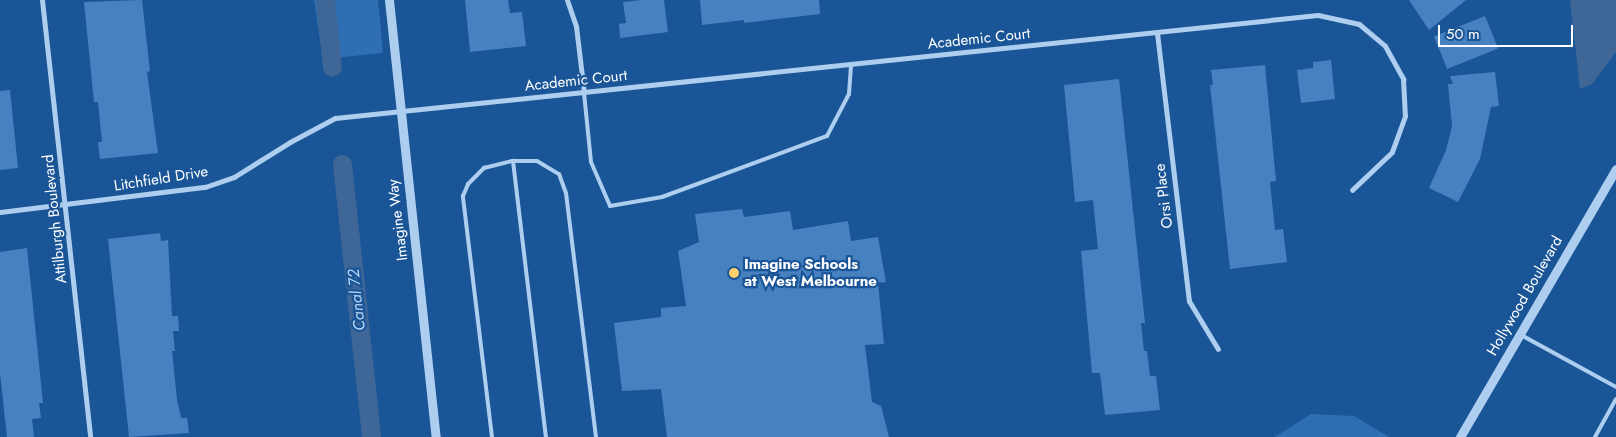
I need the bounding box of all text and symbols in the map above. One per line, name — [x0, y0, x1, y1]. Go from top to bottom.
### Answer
scale bar — [1441, 15, 1576, 47]
text: 50 m — [1446, 23, 1480, 45]
street label: Academic Court — [927, 25, 1031, 53]
street label: Academic Court — [524, 67, 628, 95]
street label: Attilburgh Boulevard — [39, 154, 71, 284]
street label: Litchfield Drive — [113, 163, 209, 195]
street label: Orsi Place — [1151, 163, 1177, 229]
street label: Imagine Way — [384, 178, 412, 262]
street label: Hollywood Boulevard — [1483, 233, 1567, 359]
place label: Imagine Schools at West Melbourne — [744, 255, 877, 290]
marker: Imagine Schools at West Melbourne — [728, 267, 740, 279]
water label: Canal 72 — [344, 268, 370, 332]

